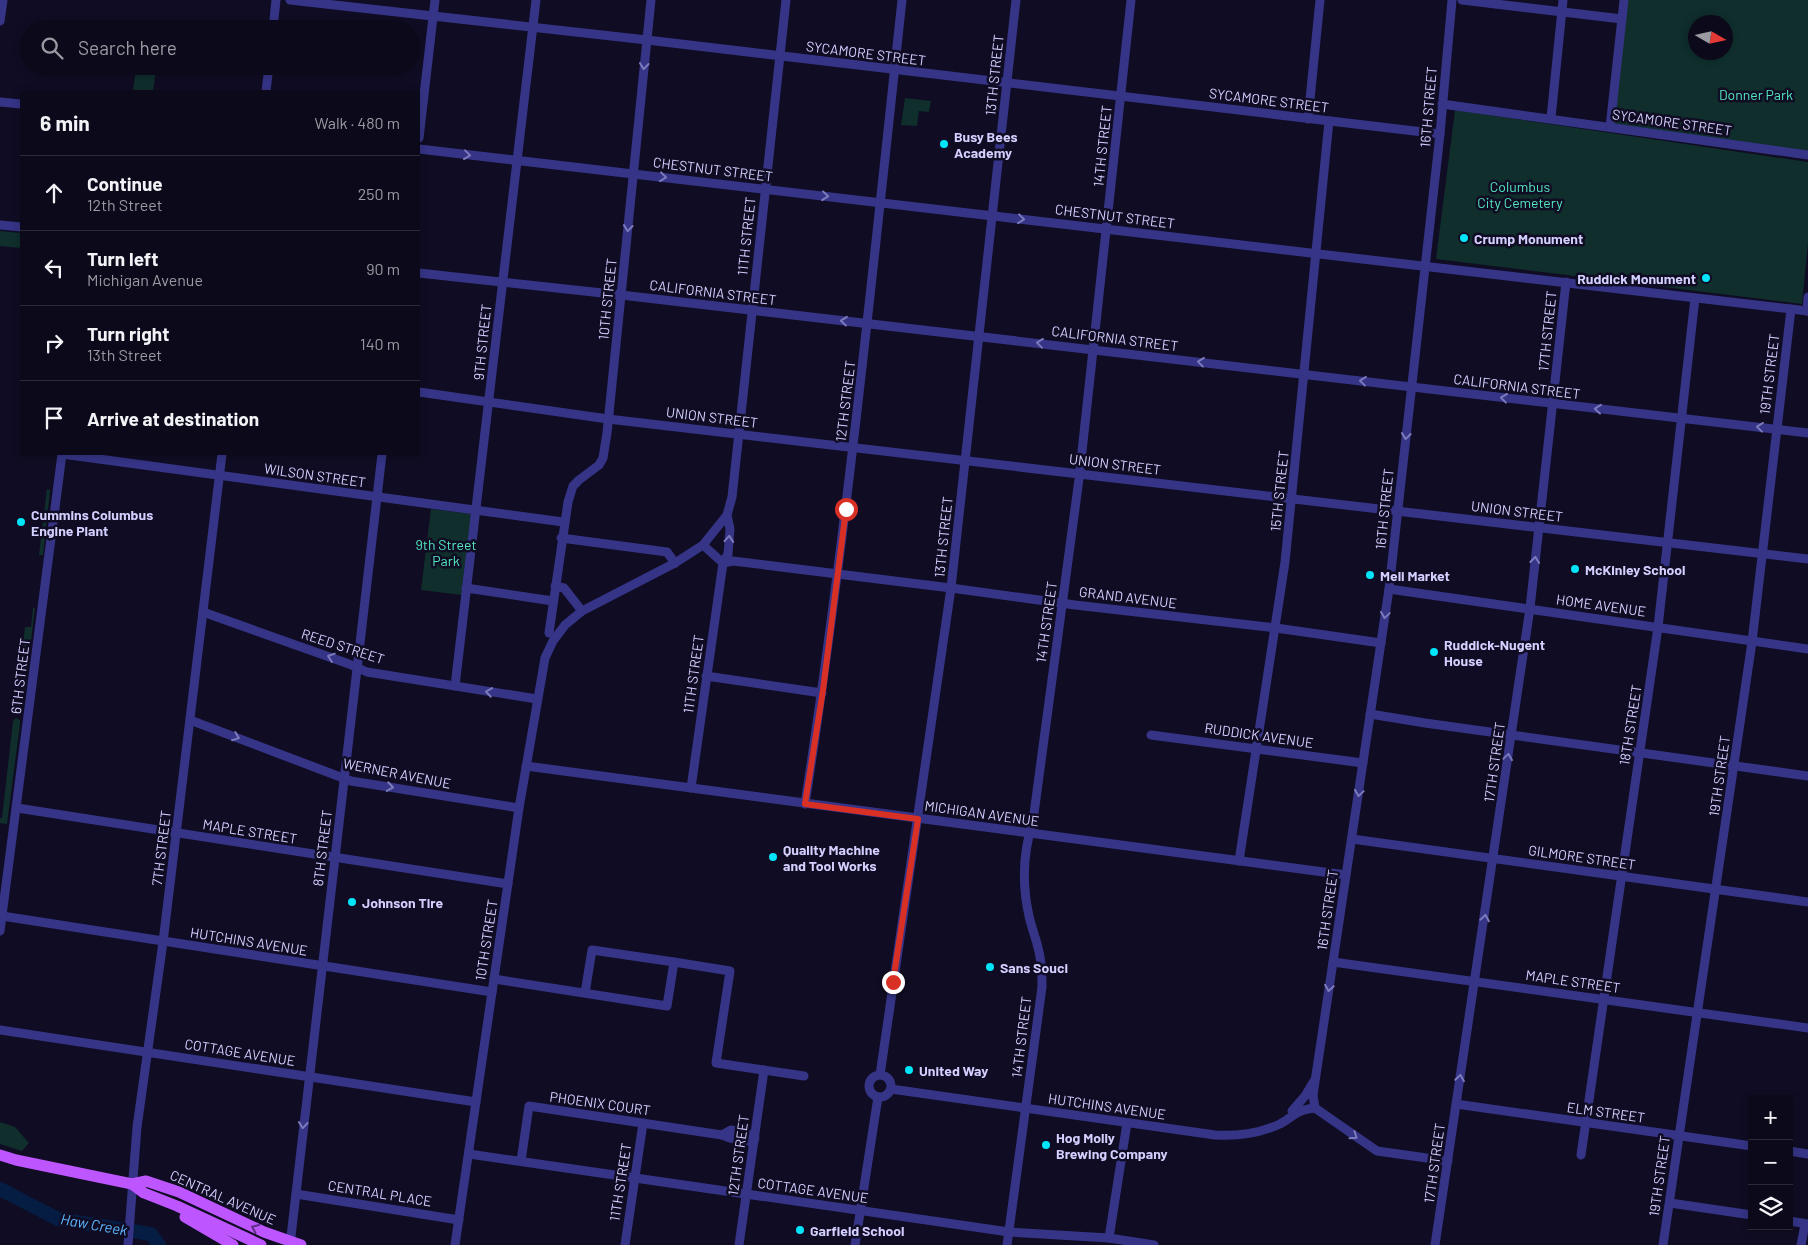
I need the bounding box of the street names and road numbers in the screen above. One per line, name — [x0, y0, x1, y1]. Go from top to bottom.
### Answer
street label: 13TH STREET — [981, 34, 1007, 116]
street label: SYCAMORE STREET — [805, 37, 927, 69]
street label: 16TH STREET — [1416, 66, 1440, 148]
street label: SYCAMORE STREET — [1208, 84, 1330, 116]
street label: 14TH STREET — [1089, 104, 1115, 188]
street label: SYCAMORE STREET — [1611, 105, 1733, 139]
street label: CHESTNUT STREET — [652, 153, 774, 185]
street label: 11TH STREET — [733, 196, 759, 276]
street label: CHESTNUT STREET — [1054, 200, 1176, 232]
street label: 10TH STREET — [594, 257, 620, 341]
street label: CALIFORNIA STREET — [649, 276, 777, 308]
street label: 17TH STREET — [1534, 290, 1560, 372]
street label: 9TH STREET — [470, 303, 494, 381]
street label: CALIFORNIA STREET — [1051, 322, 1179, 354]
street label: 19TH STREET — [1756, 333, 1782, 415]
street label: 12TH STREET — [832, 359, 858, 443]
street label: CALIFORNIA STREET — [1453, 370, 1581, 402]
street label: UNION STREET — [665, 403, 759, 431]
street label: UNION STREET — [1068, 450, 1162, 478]
street label: 15TH STREET — [1266, 450, 1292, 532]
street label: WILSON STREET — [263, 459, 367, 491]
street label: 16TH STREET — [1371, 468, 1397, 550]
street label: 13TH STREET — [930, 496, 956, 578]
street label: UNION STREET — [1470, 497, 1564, 525]
street label: 14TH STREET — [1032, 580, 1060, 664]
street label: GRAND AVENUE — [1078, 583, 1178, 611]
street label: HOME AVENUE — [1555, 590, 1647, 620]
street label: REED STREET — [299, 625, 387, 667]
street label: 11TH STREET — [679, 634, 707, 714]
street label: 6TH STREET — [7, 637, 33, 715]
street label: 18TH STREET — [1615, 683, 1645, 767]
street label: RUDDICK AVENUE — [1203, 719, 1315, 751]
street label: 17TH STREET — [1480, 721, 1508, 803]
street label: 19TH STREET — [1705, 734, 1733, 818]
street label: WERNER AVENUE — [342, 754, 452, 792]
street label: MICHIGAN AVENUE — [924, 797, 1040, 829]
street label: 7TH STREET — [148, 809, 174, 887]
street label: 8TH STREET — [309, 809, 335, 887]
street label: MAPLE STREET — [202, 815, 298, 847]
street label: GILMORE STREET — [1527, 841, 1637, 873]
street label: 16TH STREET — [1313, 869, 1341, 951]
street label: 10TH STREET — [471, 898, 501, 982]
street label: HUTCHINS AVENUE — [189, 923, 309, 959]
street label: MAPLE STREET — [1525, 966, 1621, 996]
street label: 14TH STREET — [1008, 995, 1034, 1079]
street label: COTTAGE AVENUE — [183, 1035, 297, 1069]
street label: PHOENIX COURT — [549, 1088, 651, 1118]
street label: HUTCHINS AVENUE — [1047, 1089, 1167, 1123]
street label: ELM STREET — [1566, 1098, 1646, 1126]
street label: 12TH STREET — [724, 1113, 752, 1197]
street label: 17TH STREET — [1420, 1122, 1448, 1204]
street label: 19TH STREET — [1645, 1134, 1673, 1218]
street label: 11TH STREET — [605, 1142, 635, 1222]
street label: CENTRAL AVENUE — [167, 1166, 279, 1228]
street label: COTTAGE AVENUE — [756, 1174, 870, 1206]
street label: CENTRAL PLACE — [327, 1176, 433, 1210]

